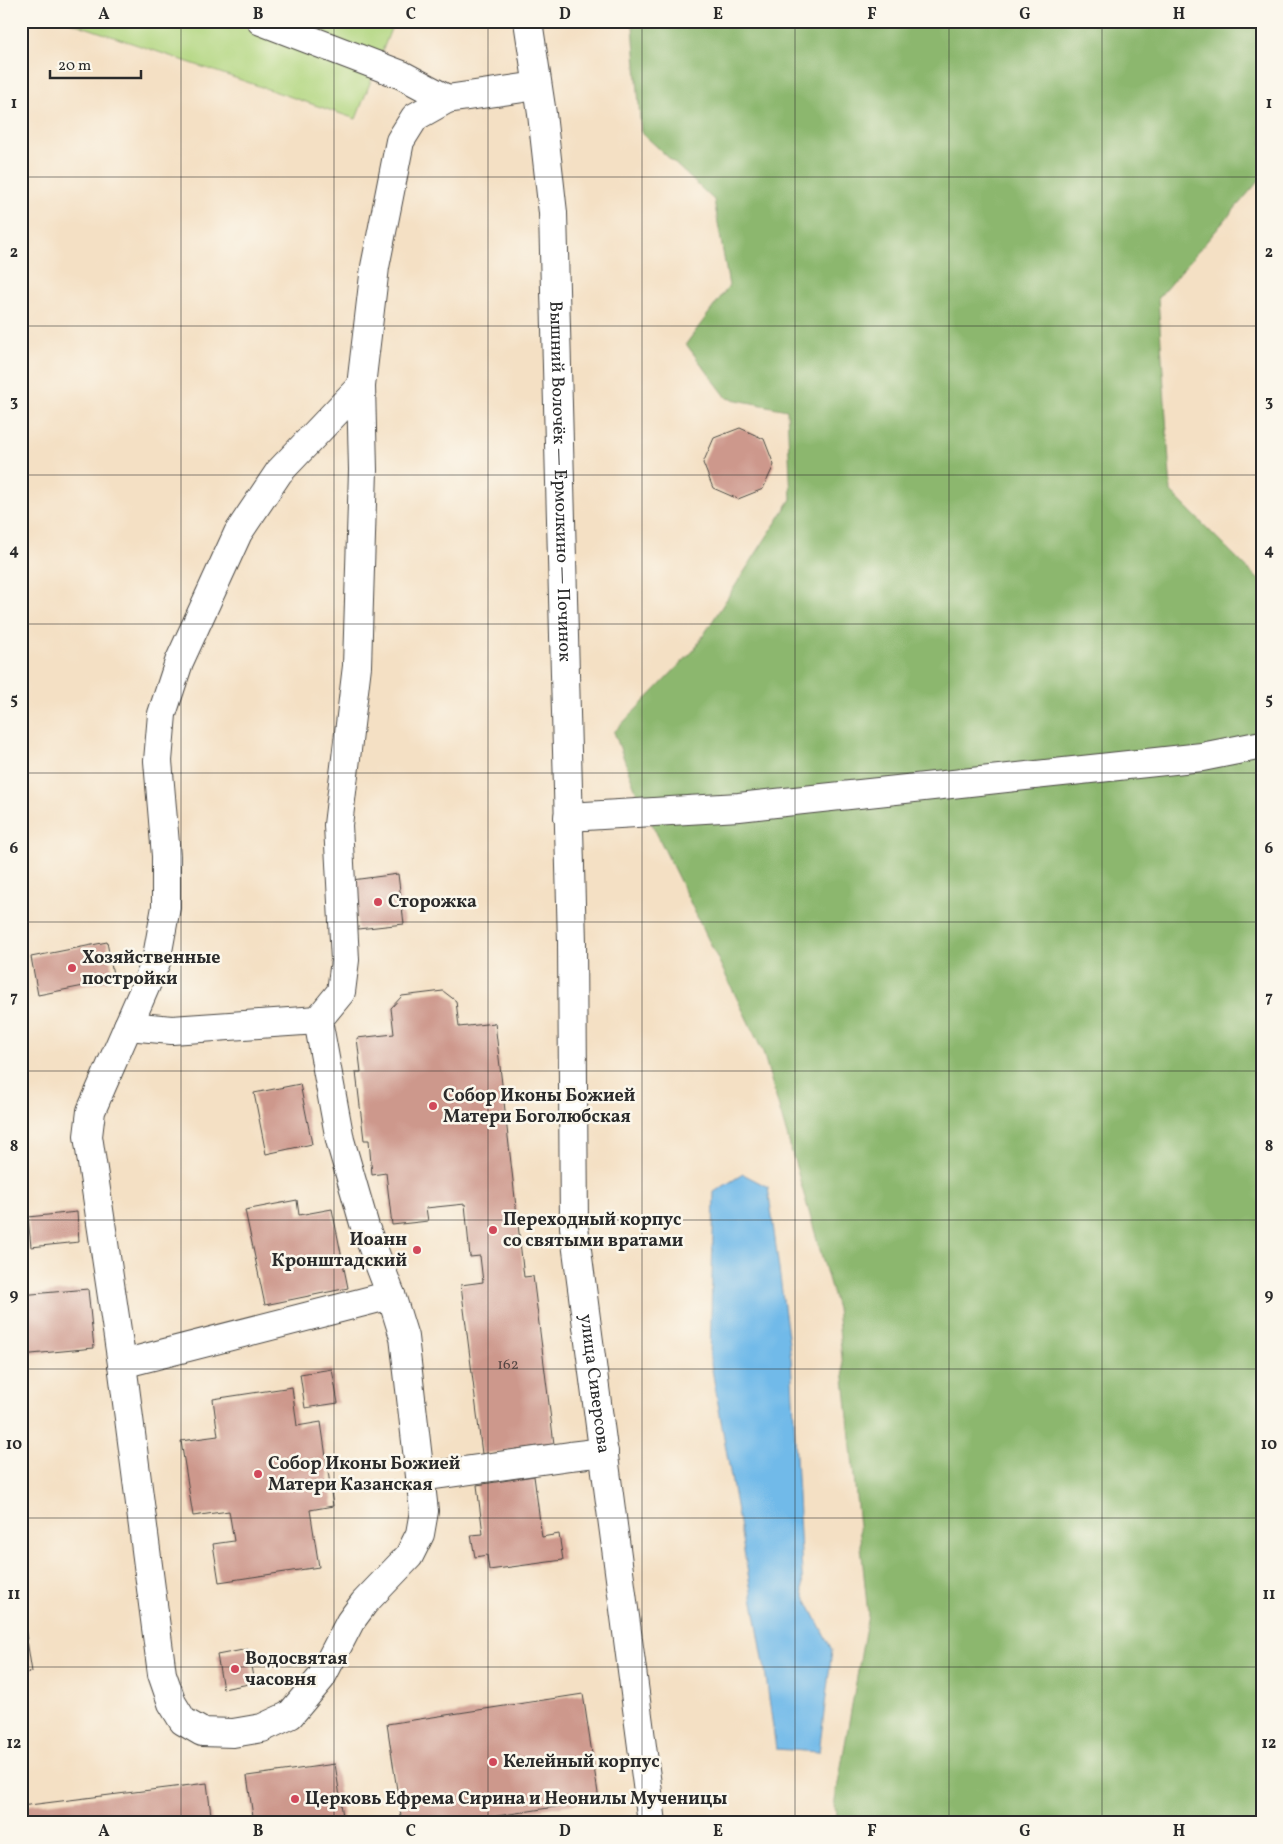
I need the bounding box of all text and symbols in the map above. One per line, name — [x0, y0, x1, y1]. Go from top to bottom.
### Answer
text: A — [98, 4, 110, 26]
text: B — [253, 4, 264, 26]
text: C — [406, 4, 416, 26]
text: D — [559, 4, 571, 26]
text: E — [713, 4, 723, 26]
text: F — [867, 4, 877, 26]
text: G — [1019, 4, 1031, 26]
text: H — [1173, 4, 1185, 26]
scale bar — [50, 48, 141, 80]
text: 20 m — [58, 56, 91, 77]
text: 1 — [11, 93, 17, 115]
text: 1 — [1266, 93, 1272, 115]
text: 2 — [10, 242, 18, 264]
text: 2 — [1265, 242, 1273, 264]
street label: Вышний Волочёк — Ермолкино — Починок — [543, 301, 577, 662]
text: 3 — [10, 391, 18, 413]
text: 3 — [1265, 391, 1273, 413]
text: 4 — [9, 540, 19, 562]
text: 4 — [1264, 540, 1274, 562]
text: 5 — [10, 689, 18, 711]
text: 5 — [1265, 689, 1273, 711]
text: 6 — [10, 838, 19, 860]
text: 6 — [1265, 838, 1274, 860]
place label: Сторожка — [388, 890, 477, 915]
marker: Сторожка — [372, 896, 384, 908]
place label: Хозяйственные постройки — [82, 946, 220, 992]
marker: Хозяйственные постройки — [66, 962, 78, 974]
text: 7 — [10, 987, 18, 1009]
text: 7 — [1265, 987, 1273, 1009]
place label: Собор Иконы Божией Матери Боголюбская — [443, 1084, 635, 1130]
marker: Собор Иконы Божией Матери Боголюбская — [427, 1100, 439, 1112]
text: 8 — [10, 1136, 18, 1158]
text: 8 — [1265, 1136, 1273, 1158]
place label: Переходный корпус со святыми вратами — [503, 1208, 683, 1254]
marker: Переходный корпус со святыми вратами — [487, 1224, 499, 1236]
place label: Иоанн Кронштадский — [272, 1228, 407, 1274]
marker: Иоанн Кронштадский — [411, 1244, 423, 1256]
text: 9 — [10, 1285, 19, 1307]
text: 9 — [1265, 1285, 1274, 1307]
street label: улица Сиверсова — [573, 1313, 616, 1455]
house number: 162 — [497, 1355, 519, 1376]
text: 10 — [6, 1434, 22, 1456]
text: 10 — [1261, 1434, 1277, 1456]
place label: Собор Иконы Божией Матери Казанская — [268, 1452, 460, 1498]
marker: Собор Иконы Божией Матери Казанская — [252, 1468, 264, 1480]
text: 11 — [8, 1584, 20, 1606]
text: 11 — [1263, 1584, 1275, 1606]
place label: Водосвятая часовня — [245, 1647, 348, 1693]
marker: Водосвятая часовня — [229, 1663, 241, 1675]
text: 12 — [7, 1733, 21, 1755]
text: 12 — [1262, 1733, 1276, 1755]
place label: Келейный корпус — [503, 1750, 660, 1775]
marker: Келейный корпус — [487, 1756, 499, 1768]
place label: Церковь Ефрема Сирина и Неонилы Мученицы — [305, 1787, 727, 1812]
marker: Церковь Ефрема Сирина и Неонилы Мученицы — [289, 1793, 301, 1805]
text: A — [98, 1821, 110, 1843]
text: B — [253, 1821, 264, 1843]
text: C — [406, 1821, 416, 1843]
text: D — [559, 1821, 571, 1843]
text: E — [713, 1821, 723, 1843]
text: F — [867, 1821, 877, 1843]
text: G — [1019, 1821, 1031, 1843]
text: H — [1173, 1821, 1185, 1843]

